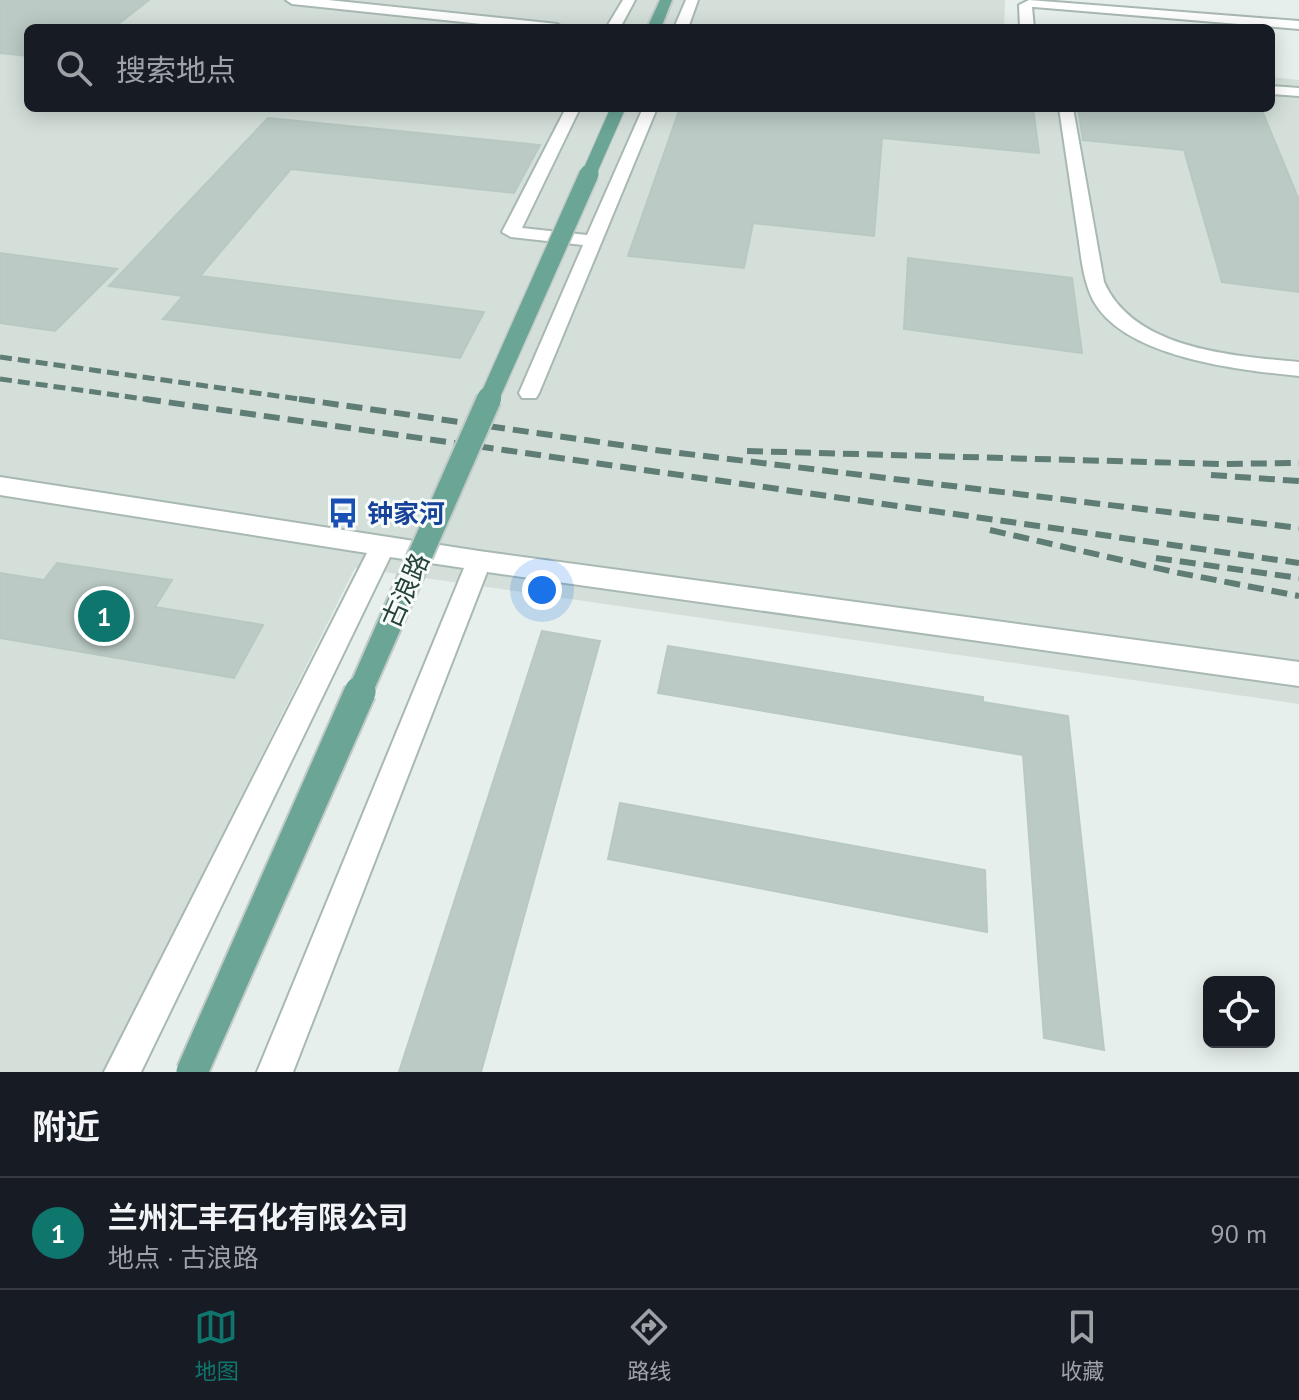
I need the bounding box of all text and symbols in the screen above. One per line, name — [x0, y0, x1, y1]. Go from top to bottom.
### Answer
search box — [24, 24, 1275, 112]
icon: search — [52, 46, 96, 90]
text: 搜索地点 — [116, 50, 236, 89]
bus stop icon: 钟家河 — [326, 496, 360, 530]
place label: 钟家河 — [367, 497, 445, 530]
street label: 古浪路 — [374, 548, 436, 632]
your location — [522, 570, 562, 610]
pin: 1 — [78, 586, 130, 646]
map controls — [1203, 976, 1275, 1048]
button: locate — [1203, 976, 1275, 1048]
text: 附近 — [32, 1104, 100, 1148]
text: 兰州汇丰石化有限公司 — [108, 1197, 408, 1236]
text: 1 — [51, 1217, 65, 1250]
text: 90 m — [1211, 1217, 1267, 1250]
text: 地点 · 古浪路 — [108, 1241, 259, 1274]
tab: 地图 — [194, 1305, 239, 1385]
tab: 路线 — [627, 1305, 672, 1385]
tab: 收藏 — [1060, 1305, 1105, 1385]

